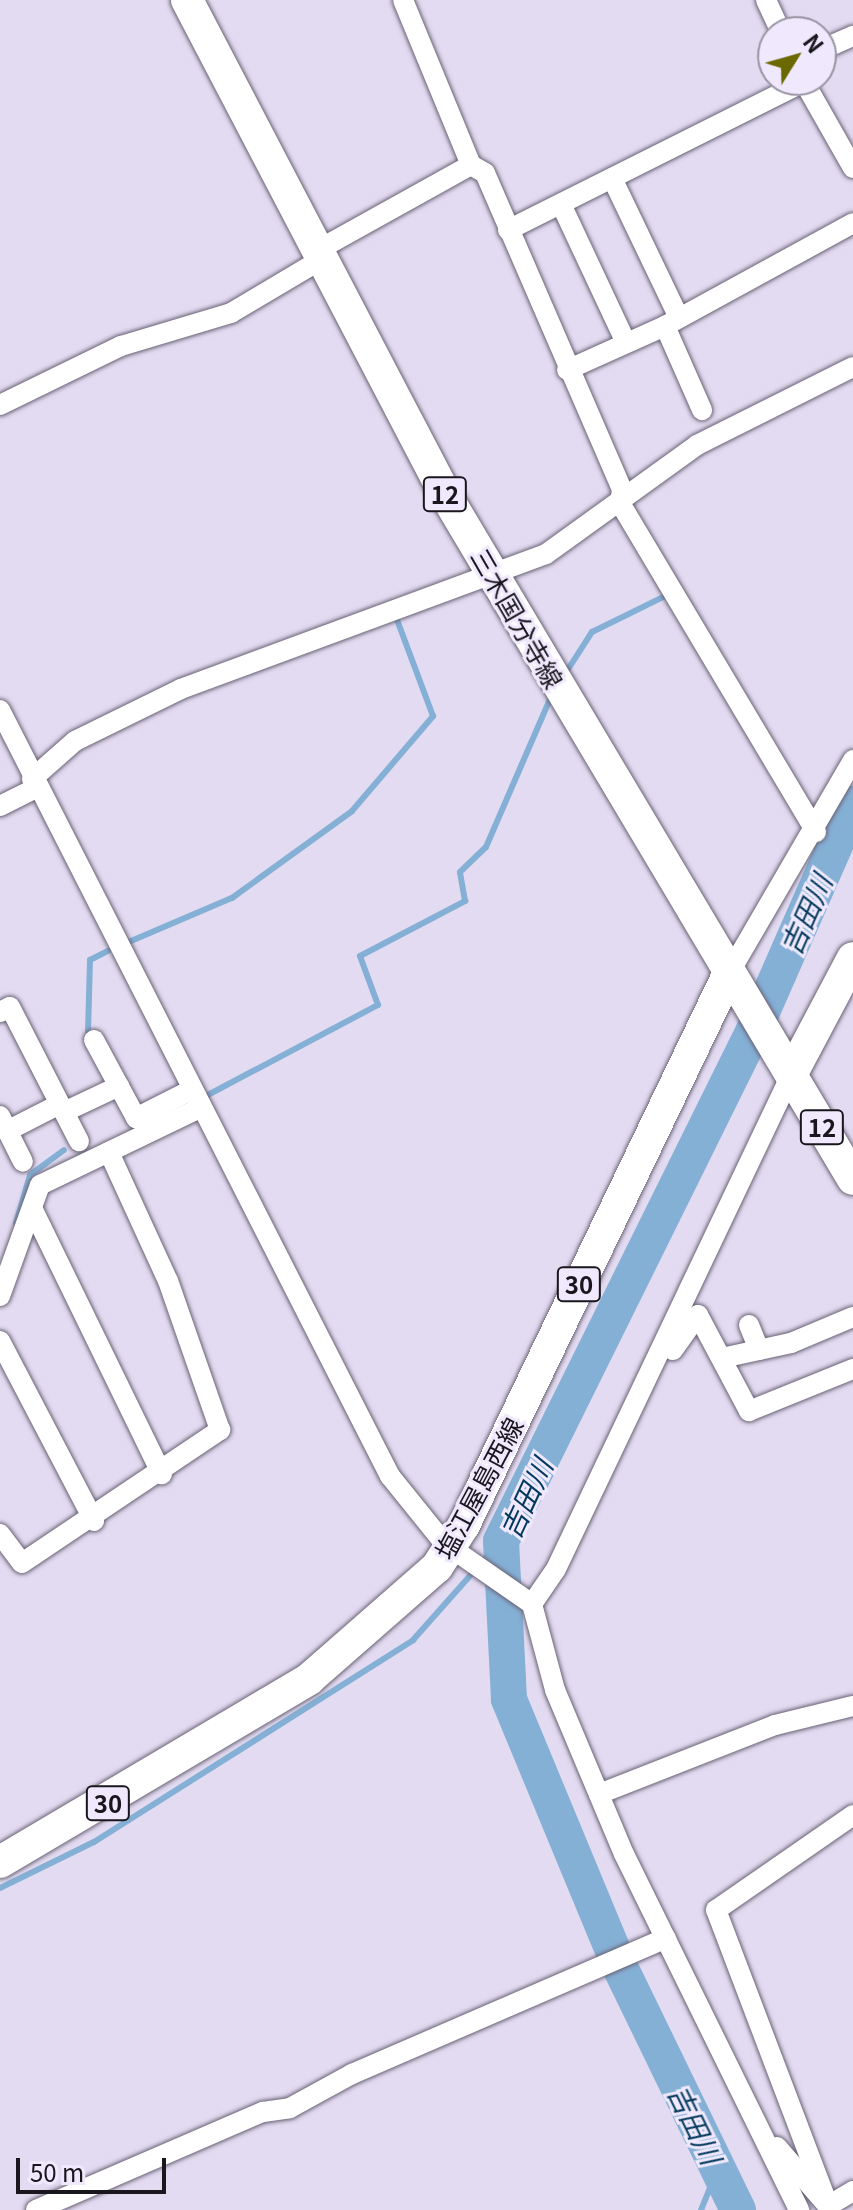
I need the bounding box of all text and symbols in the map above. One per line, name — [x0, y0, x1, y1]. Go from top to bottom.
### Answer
north arrow — [757, 16, 837, 96]
text: N — [797, 27, 832, 59]
road number: 12 — [421, 474, 469, 514]
street label: 三木国分寺線 — [465, 543, 571, 693]
water label: 吉田川 — [773, 869, 837, 959]
road number: 12 — [798, 1107, 846, 1147]
road number: 30 — [555, 1264, 603, 1304]
street label: 塩江屋島西線 — [428, 1412, 528, 1564]
water label: 吉田川 — [492, 1453, 558, 1543]
road number: 30 — [84, 1783, 132, 1823]
water label: 吉田川 — [662, 2079, 730, 2169]
scale bar — [20, 2142, 170, 2192]
text: 50 m — [30, 2154, 84, 2189]

